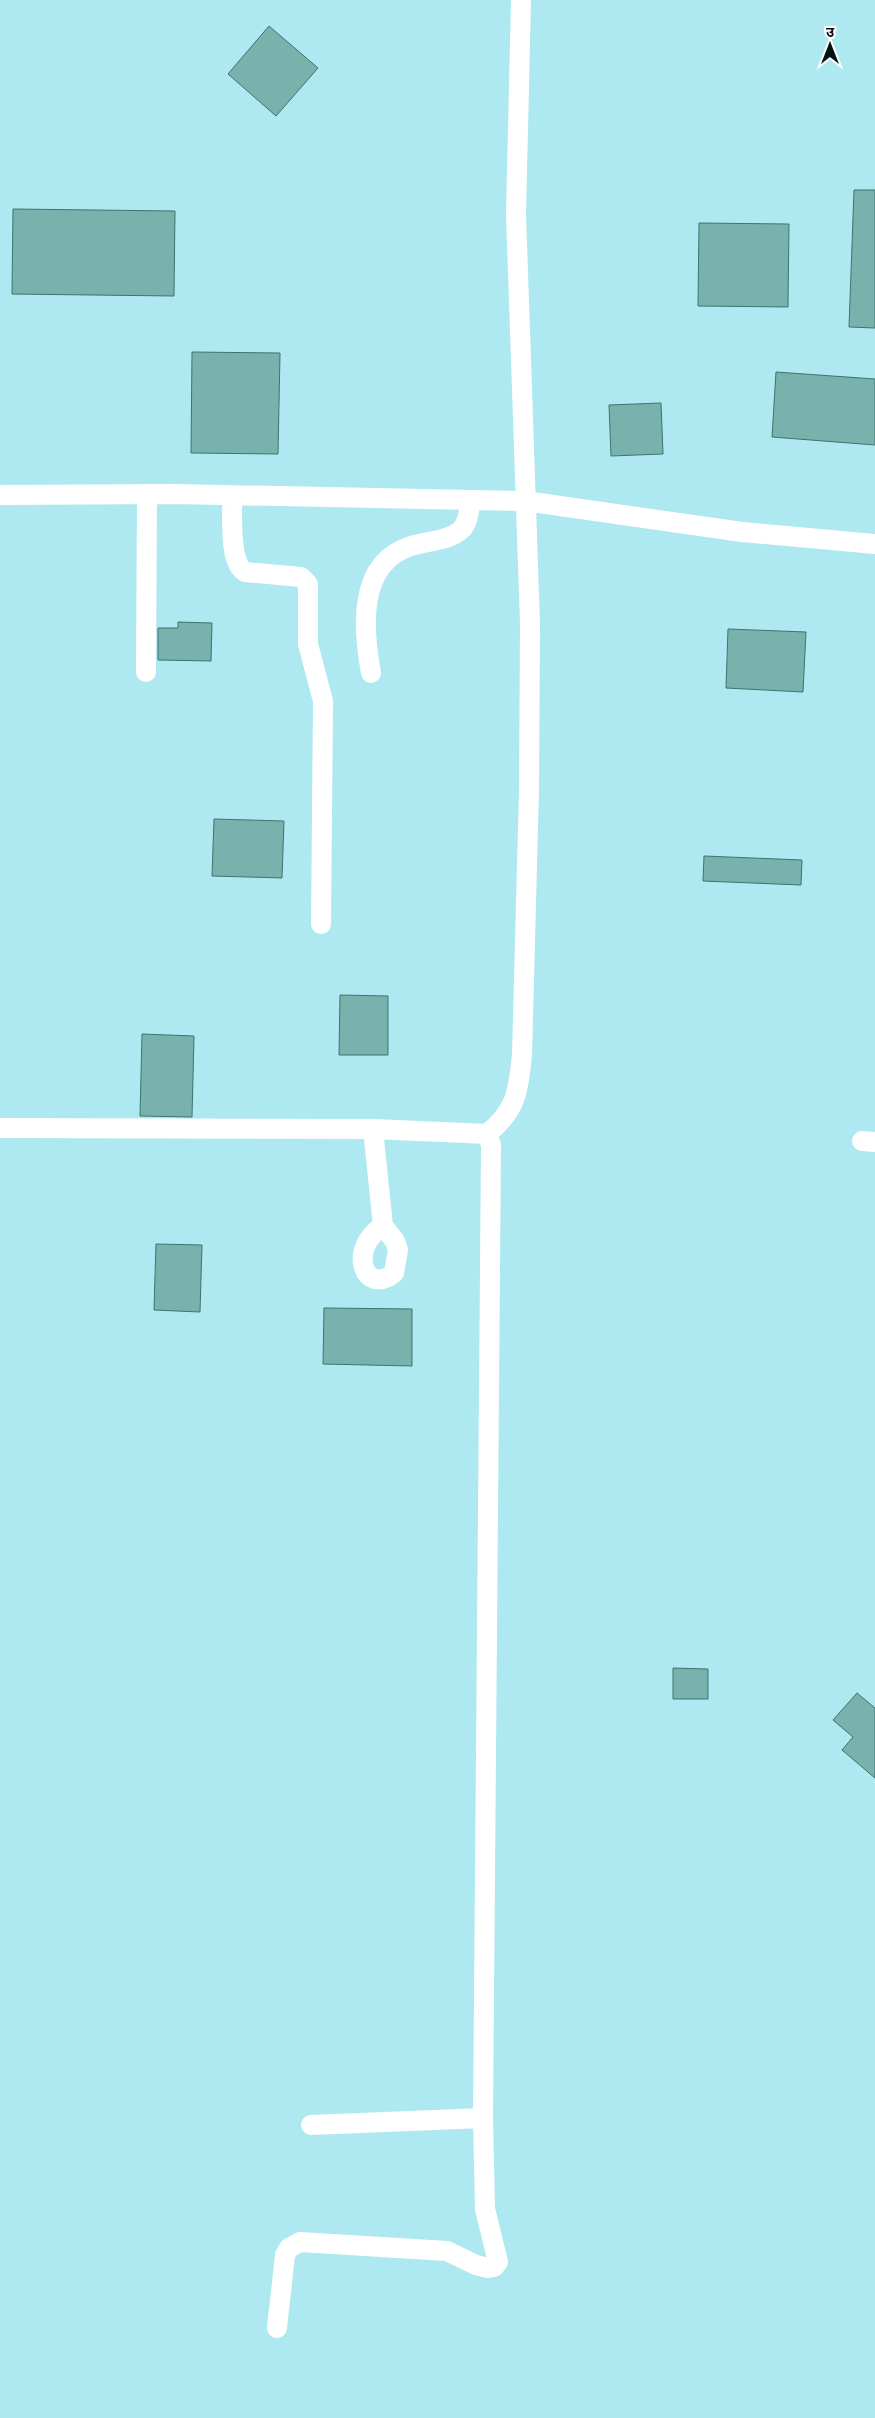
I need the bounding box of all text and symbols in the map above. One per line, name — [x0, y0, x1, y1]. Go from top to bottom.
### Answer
north arrow — [805, 20, 855, 70]
text: उ — [826, 24, 835, 40]

